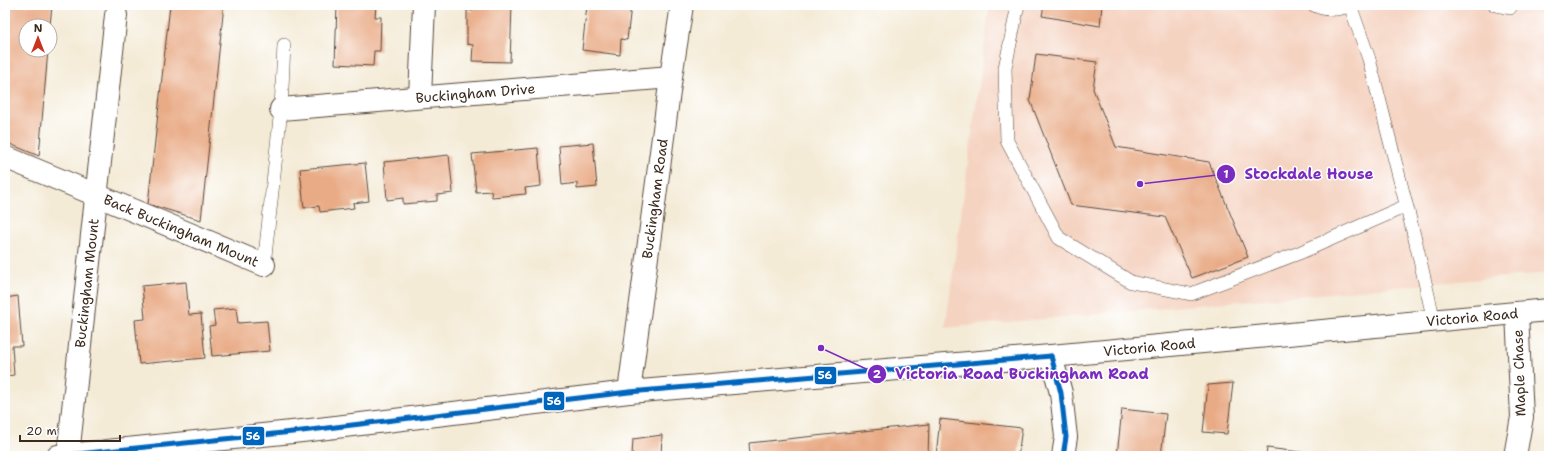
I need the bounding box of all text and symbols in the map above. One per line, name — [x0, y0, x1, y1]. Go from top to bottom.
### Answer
north arrow — [18, 18, 58, 58]
text: N — [34, 21, 43, 36]
street label: Buckingham Drive — [415, 79, 536, 107]
street label: Buckingham Road — [638, 138, 672, 260]
callout: Stockdale House — [1216, 161, 1382, 188]
text: Stockdale House — [1244, 164, 1374, 184]
text: 1 — [1223, 166, 1229, 182]
street label: Back Buckingham Mount — [101, 190, 262, 271]
street label: Buckingham Mount — [71, 217, 103, 349]
street label: Victoria Road — [1425, 304, 1519, 330]
street label: Maple Chase — [1508, 329, 1530, 417]
street label: Victoria Road — [1103, 334, 1196, 360]
callout: Victoria Road Buckingham Road — [867, 361, 1157, 388]
text: Victoria Road Buckingham Road — [895, 364, 1149, 384]
line badge: 56 — [814, 366, 837, 385]
text: 2 — [873, 366, 882, 382]
text: 56 — [818, 368, 833, 383]
line badge: 56 — [543, 391, 565, 411]
text: 56 — [547, 394, 562, 409]
scale bar — [20, 417, 120, 443]
text: 20 m — [26, 423, 57, 439]
line badge: 56 — [242, 426, 265, 446]
text: 56 — [246, 429, 261, 444]

